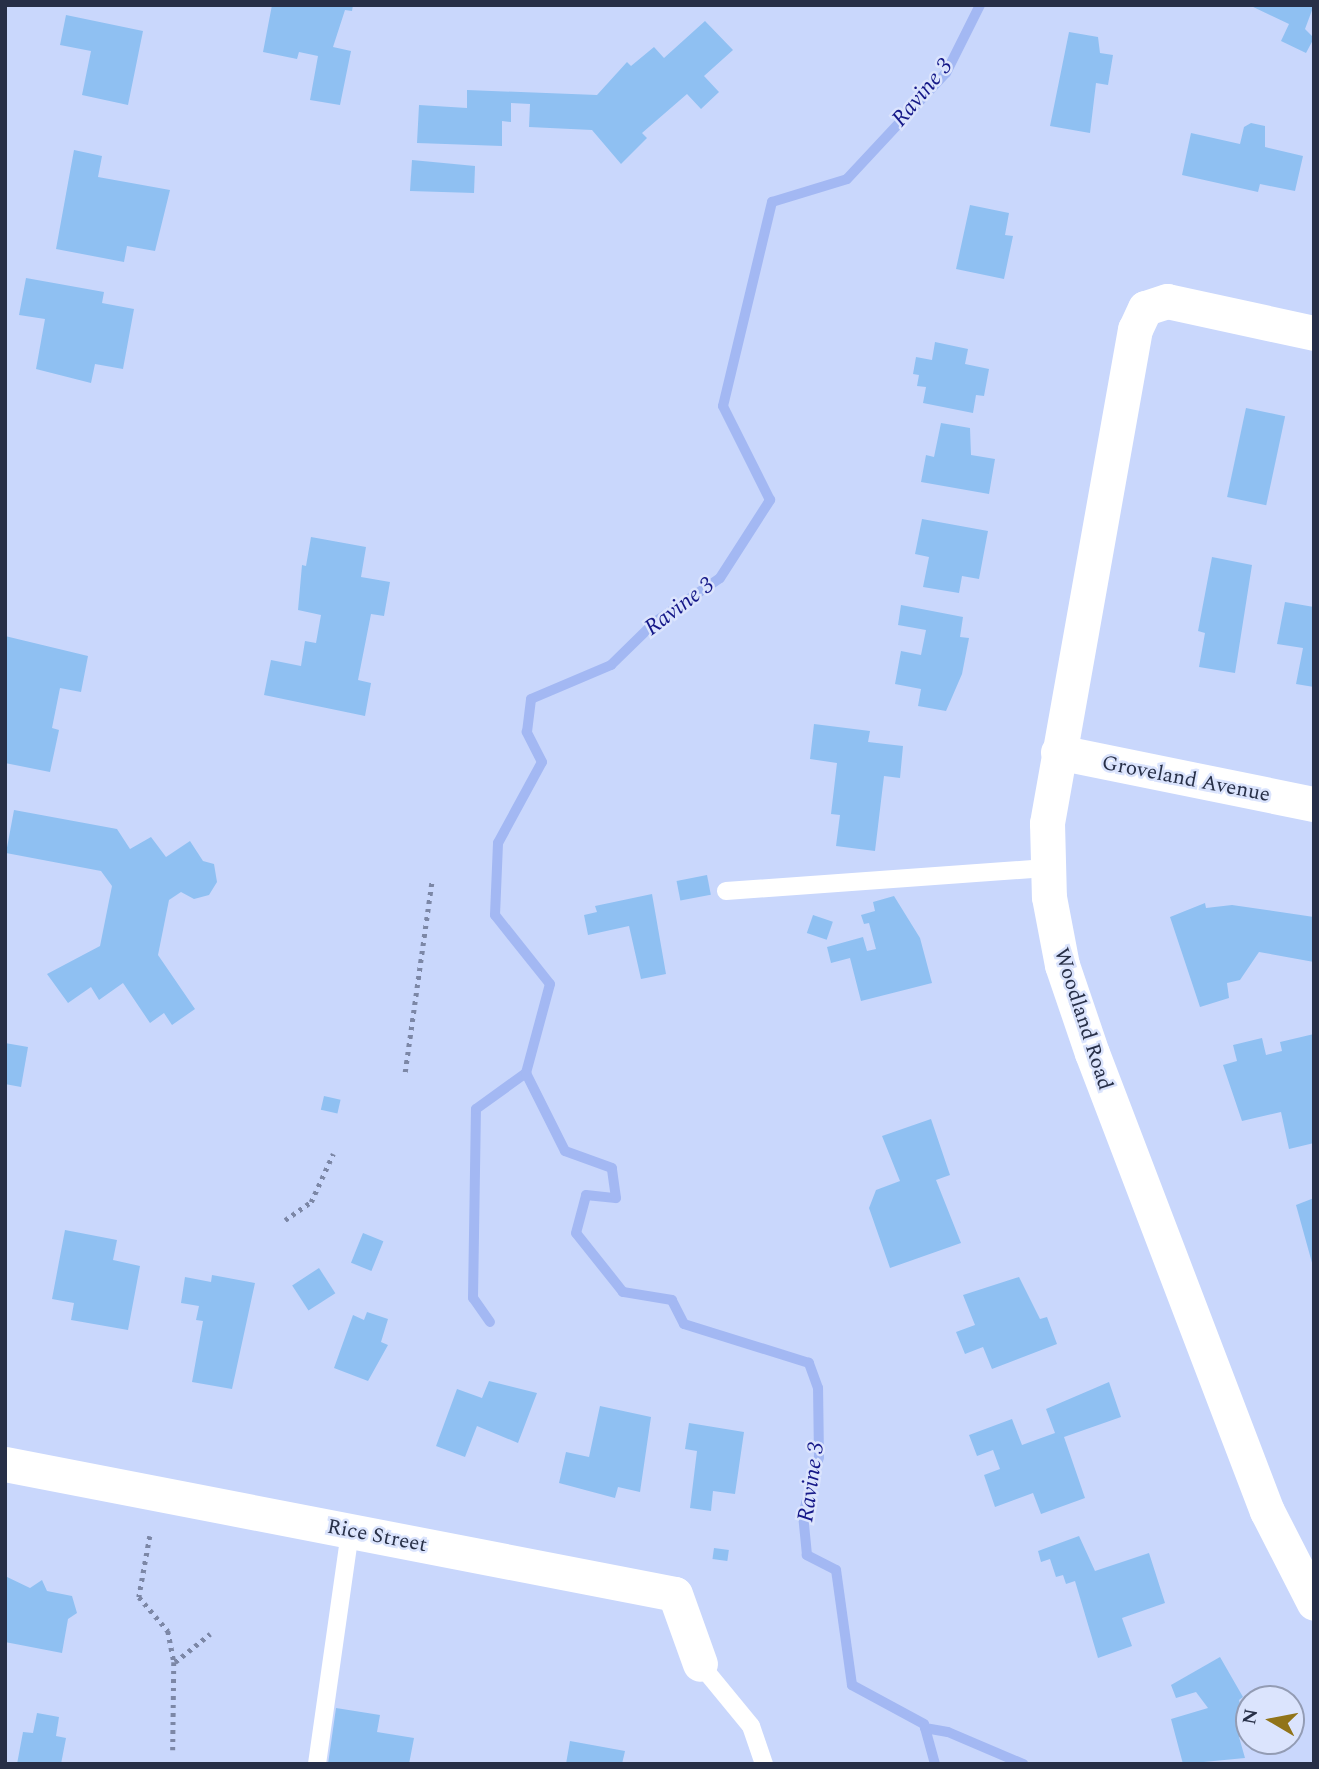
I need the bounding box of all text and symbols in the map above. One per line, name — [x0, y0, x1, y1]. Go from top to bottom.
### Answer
water label: Ravine 3 — [886, 53, 960, 133]
water label: Ravine 3 — [639, 572, 721, 642]
street label: Groveland Avenue — [1100, 750, 1272, 808]
street label: Woodland Road — [1048, 945, 1118, 1093]
water label: Ravine 3 — [793, 1440, 831, 1524]
street label: Rice Street — [325, 1514, 429, 1558]
north arrow — [1235, 1685, 1305, 1755]
text: N — [1235, 1706, 1266, 1727]

